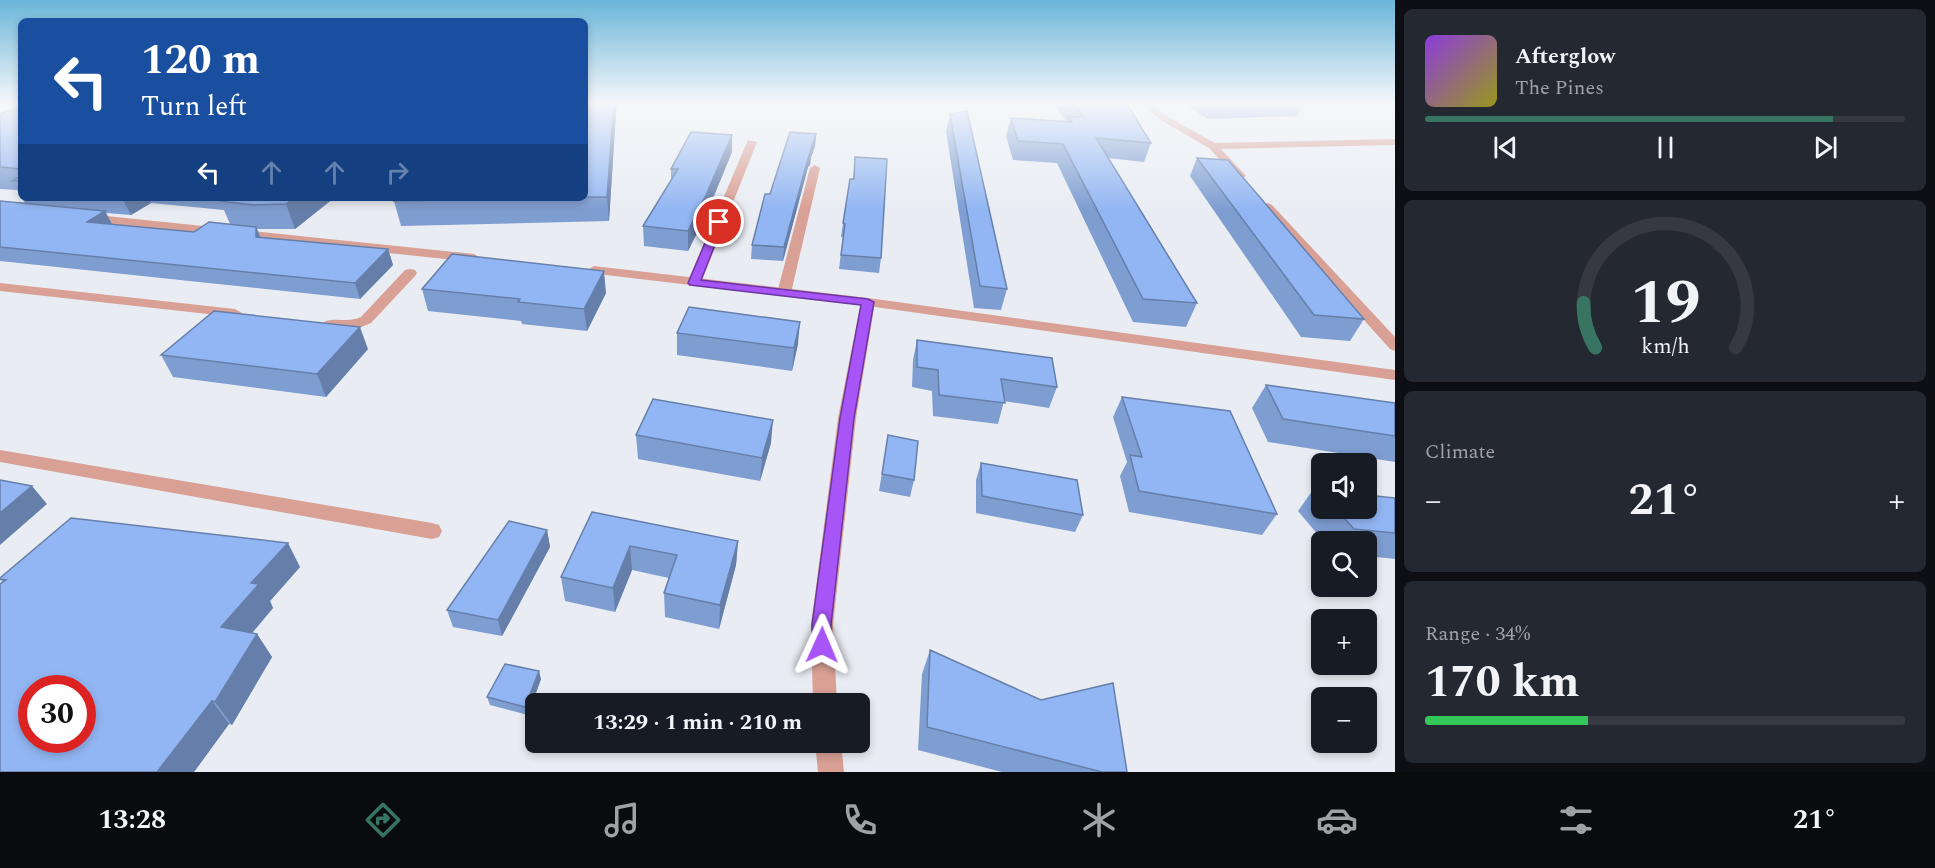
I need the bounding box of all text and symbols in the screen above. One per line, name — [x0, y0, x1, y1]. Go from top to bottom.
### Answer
text: 120 m — [141, 29, 260, 92]
text: Afterglow — [1515, 40, 1615, 73]
icon: left — [42, 42, 120, 120]
text: The Pines — [1515, 73, 1604, 103]
text: Turn left — [141, 86, 247, 128]
icon: previous — [1489, 131, 1522, 164]
icon: pause — [1649, 131, 1682, 164]
icon: next — [1809, 131, 1842, 164]
icon: left — [192, 156, 225, 189]
icon: ahead — [255, 156, 288, 189]
icon: ahead — [318, 156, 351, 189]
icon: right — [381, 156, 414, 189]
pin — [693, 196, 744, 247]
icon: arrive — [702, 205, 735, 238]
text: 19 — [1630, 256, 1700, 351]
text: km/h — [1641, 330, 1689, 363]
text: Climate — [1425, 437, 1495, 467]
map controls — [1311, 453, 1377, 753]
button: sound — [1311, 453, 1377, 519]
text: 21° — [1629, 466, 1702, 535]
text: − — [1425, 476, 1442, 526]
text: + — [1889, 476, 1905, 526]
button: search — [1311, 531, 1377, 597]
button: + — [1311, 609, 1377, 675]
position arrow — [790, 613, 854, 677]
text: Range · 34% — [1425, 619, 1530, 649]
text: 170 km — [1425, 648, 1580, 717]
speed limit sign: 30 — [18, 675, 96, 753]
button: − — [1311, 687, 1377, 753]
text: 13:29 · 1 min · 210 m — [593, 706, 802, 739]
text: 13:28 — [98, 799, 166, 841]
icon: directions — [362, 799, 404, 841]
icon: music — [601, 799, 643, 841]
icon: phone — [839, 799, 881, 841]
icon: climate — [1078, 799, 1120, 841]
icon: car — [1316, 799, 1358, 841]
icon: filters — [1555, 799, 1597, 841]
text: 21° — [1793, 799, 1837, 841]

